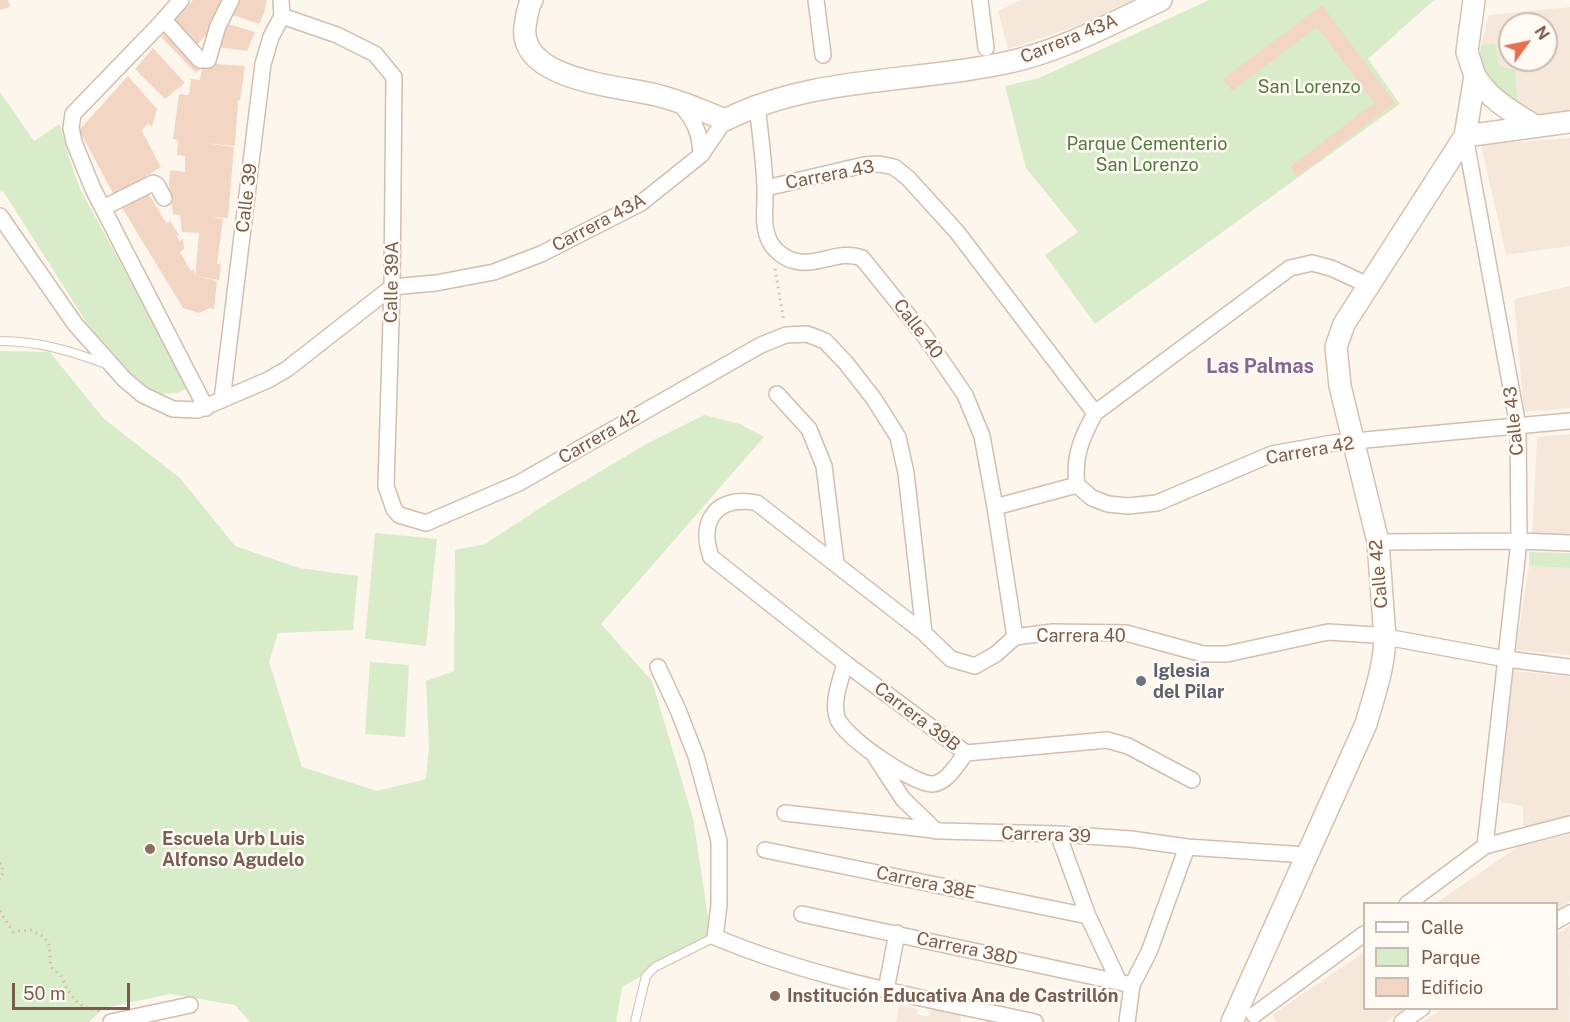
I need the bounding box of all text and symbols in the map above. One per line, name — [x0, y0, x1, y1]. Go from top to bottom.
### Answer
street label: Carrera 43A — [1017, 10, 1121, 68]
north arrow — [1498, 12, 1558, 72]
text: N — [1530, 23, 1553, 43]
park label: San Lorenzo — [1257, 76, 1361, 98]
park label: Parque Cementerio San Lorenzo — [1067, 133, 1227, 176]
street label: Carrera 43 — [784, 156, 876, 194]
street label: Calle 39 — [232, 162, 262, 234]
street label: Carrera 43A — [549, 189, 649, 257]
street label: Calle 39A — [380, 241, 404, 323]
street label: Calle 40 — [889, 295, 947, 363]
district label: Las Palmas — [1206, 355, 1314, 379]
street label: Calle 43 — [1500, 385, 1528, 457]
street label: Carrera 42 — [555, 405, 643, 469]
street label: Carrera 42 — [1264, 433, 1356, 469]
street label: Calle 42 — [1365, 539, 1393, 609]
street label: Carrera 40 — [1036, 625, 1126, 647]
place label: Iglesia del Pilar — [1153, 660, 1224, 702]
marker: Iglesia del Pilar — [1134, 674, 1148, 688]
street label: Carrera 39B — [870, 678, 964, 756]
street label: Carrera 39 — [1001, 823, 1091, 847]
place label: Escuela Urb Luis Alfonso Agudelo — [162, 828, 305, 870]
marker: Escuela Urb Luis Alfonso Agudelo — [143, 842, 157, 856]
street label: Carrera 38E — [874, 862, 978, 904]
legend — [1363, 902, 1558, 1010]
text: Calle — [1421, 917, 1464, 938]
street label: Carrera 38D — [915, 928, 1019, 970]
text: Parque — [1421, 947, 1481, 968]
scale bar — [15, 971, 134, 1009]
text: Edificio — [1421, 977, 1483, 998]
text: 50 m — [23, 983, 66, 1004]
place label: Institución Educativa Ana de Castrillón — [787, 985, 1118, 1007]
marker: Institución Educativa Ana de Castrillón — [768, 989, 782, 1003]

